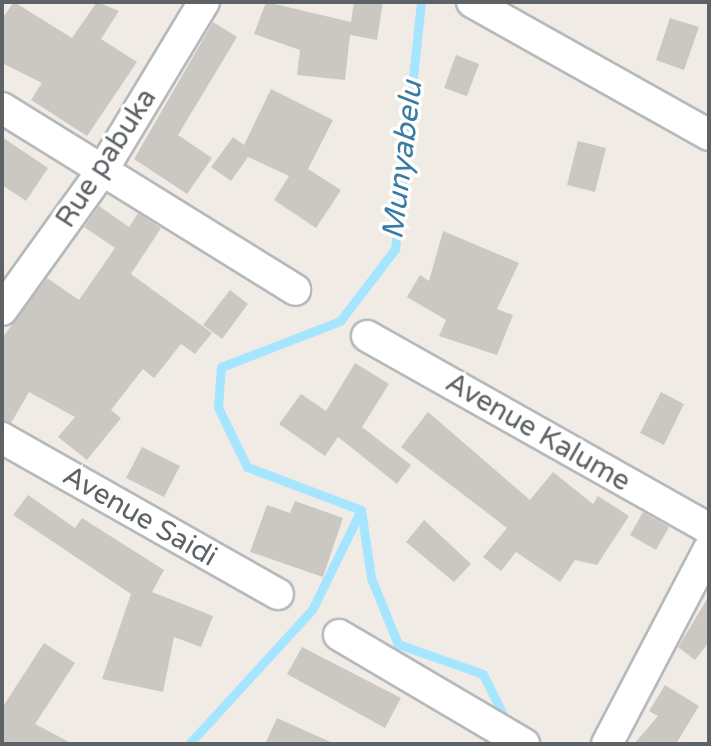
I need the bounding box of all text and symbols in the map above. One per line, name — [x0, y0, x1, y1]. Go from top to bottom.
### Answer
water label: Munyabelu — [375, 79, 431, 241]
street label: Rue pabuka — [49, 82, 163, 234]
street label: Avenue Kalume — [440, 366, 636, 498]
street label: Avenue Saidi — [57, 458, 223, 574]

